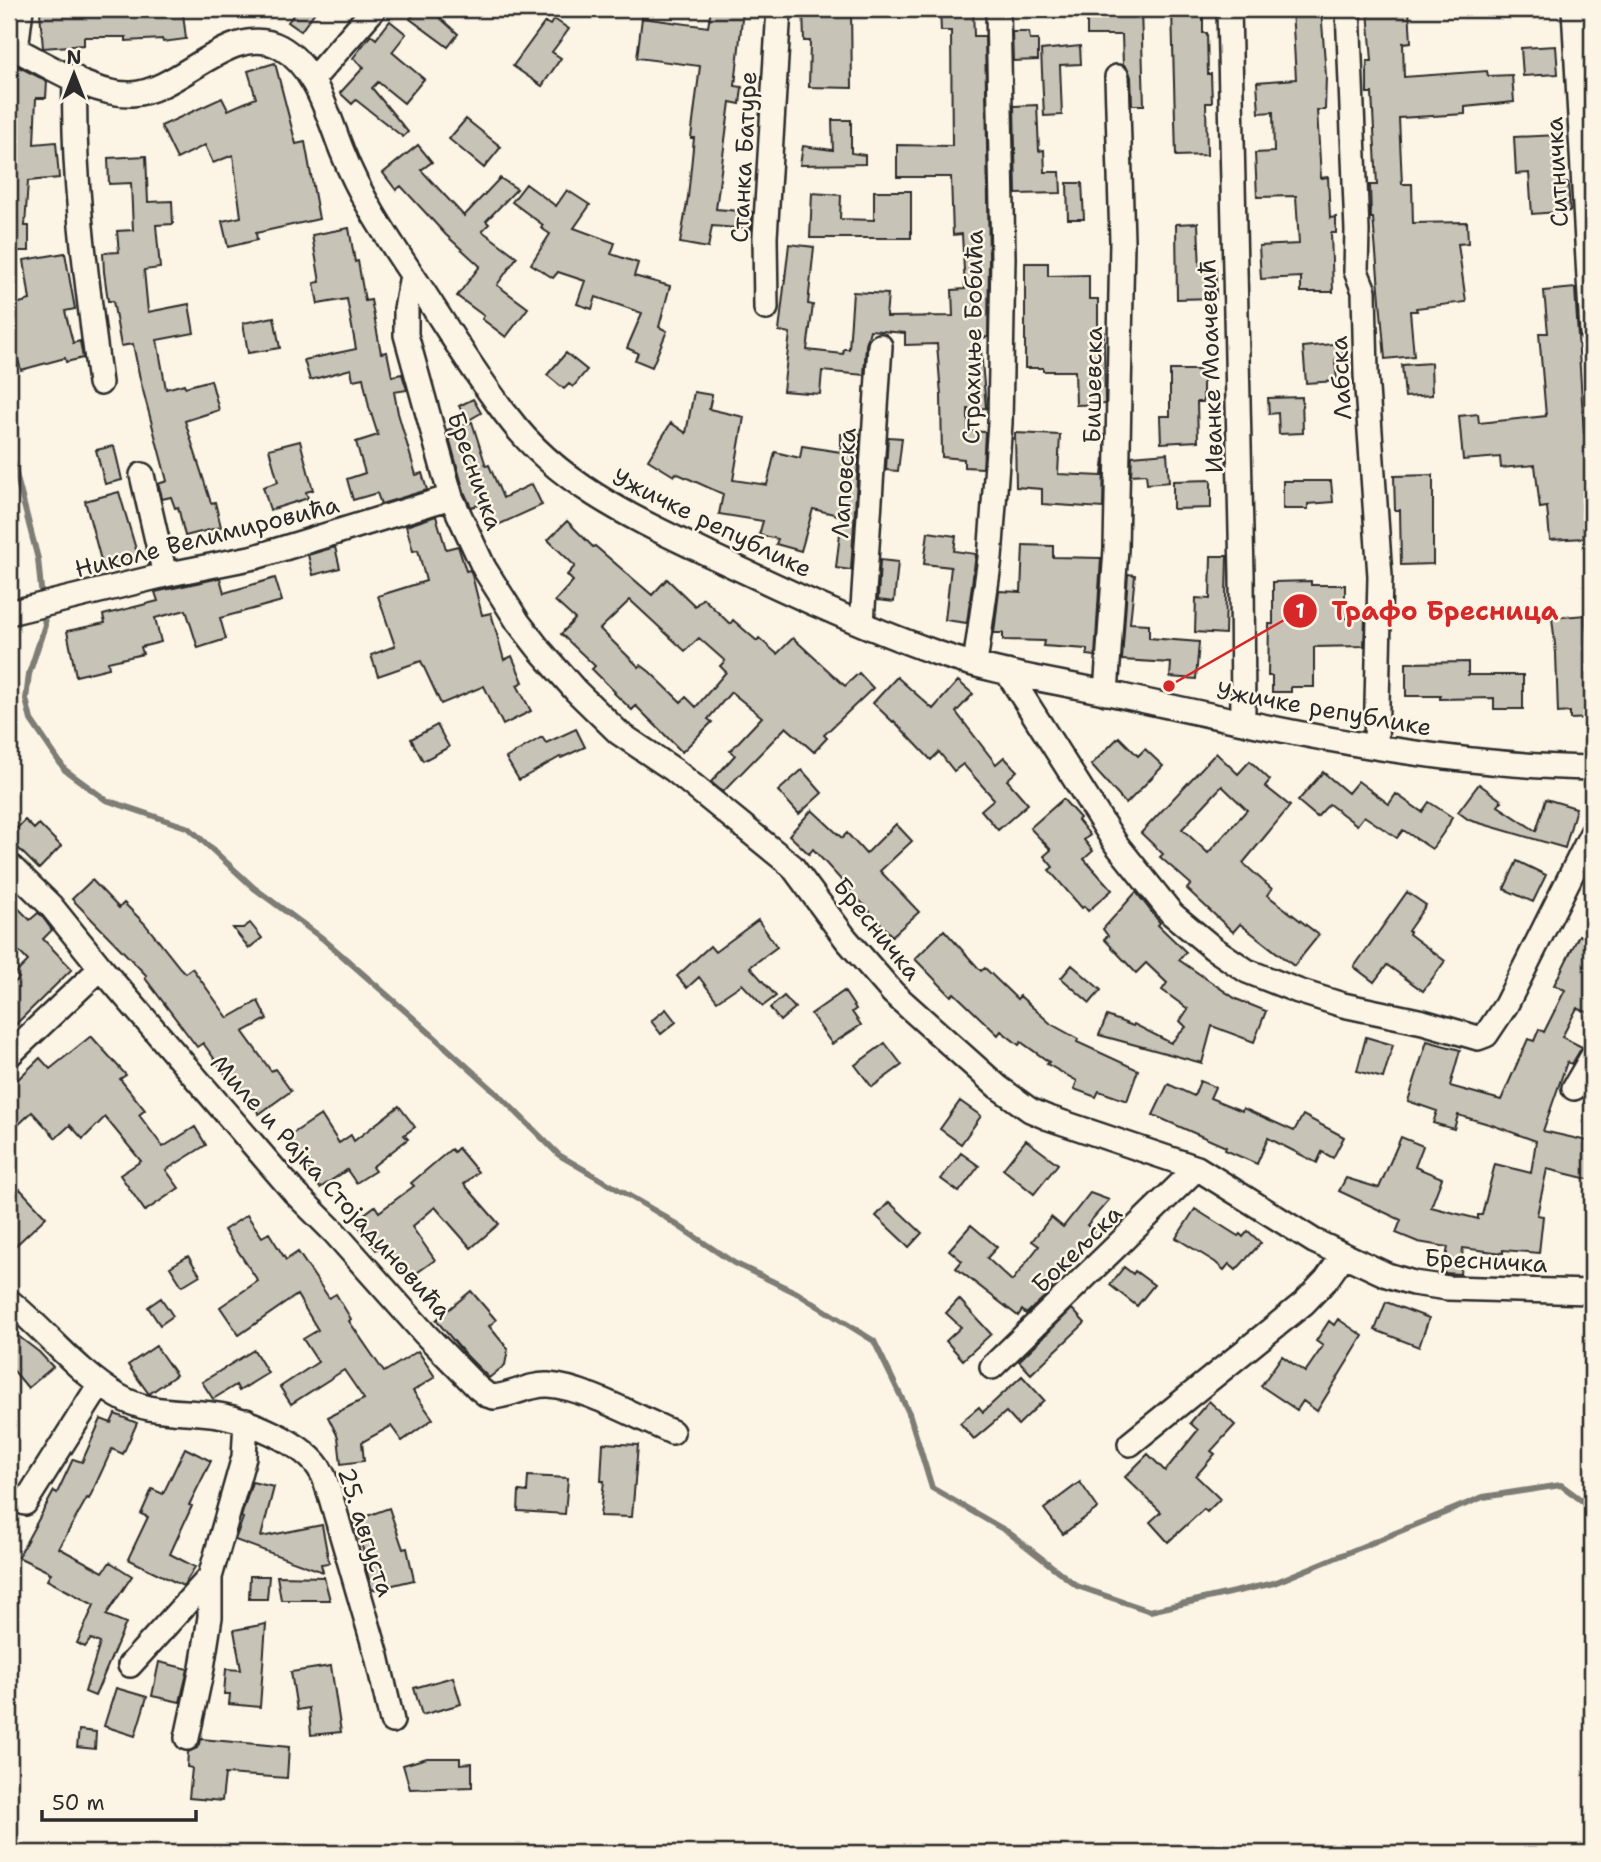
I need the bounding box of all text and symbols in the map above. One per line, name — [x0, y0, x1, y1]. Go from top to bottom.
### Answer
north arrow — [38, 38, 108, 108]
text: N — [66, 45, 82, 70]
street label: Станка Батуре — [724, 70, 764, 244]
street label: Ситничка — [1538, 116, 1576, 228]
street label: Страхиње Бобића — [955, 229, 991, 445]
street label: Иванке Моачевић — [1191, 258, 1231, 474]
street label: Бишевска — [1076, 326, 1110, 444]
street label: Лабска — [1323, 335, 1359, 421]
street label: Бресничка — [440, 407, 510, 535]
street label: Лаповска — [824, 427, 864, 539]
street label: Ужичке републике — [607, 461, 817, 585]
street label: Николе Велимировића — [72, 489, 343, 585]
callout: Трафо Бресница — [1282, 587, 1572, 634]
text: Трафо Бресница — [1331, 593, 1559, 628]
text: 1 — [1295, 597, 1305, 625]
street label: Ужичке републике — [1214, 674, 1434, 744]
street label: Бресничка — [826, 871, 928, 987]
street label: Миле и Рајка Стојадиновића — [203, 1048, 459, 1326]
street label: Бокељска — [1025, 1198, 1129, 1300]
street label: Бресничка — [1424, 1242, 1549, 1280]
street label: 25. августа — [330, 1463, 402, 1601]
scale bar — [42, 1778, 196, 1822]
text: 50 m — [52, 1789, 105, 1817]

